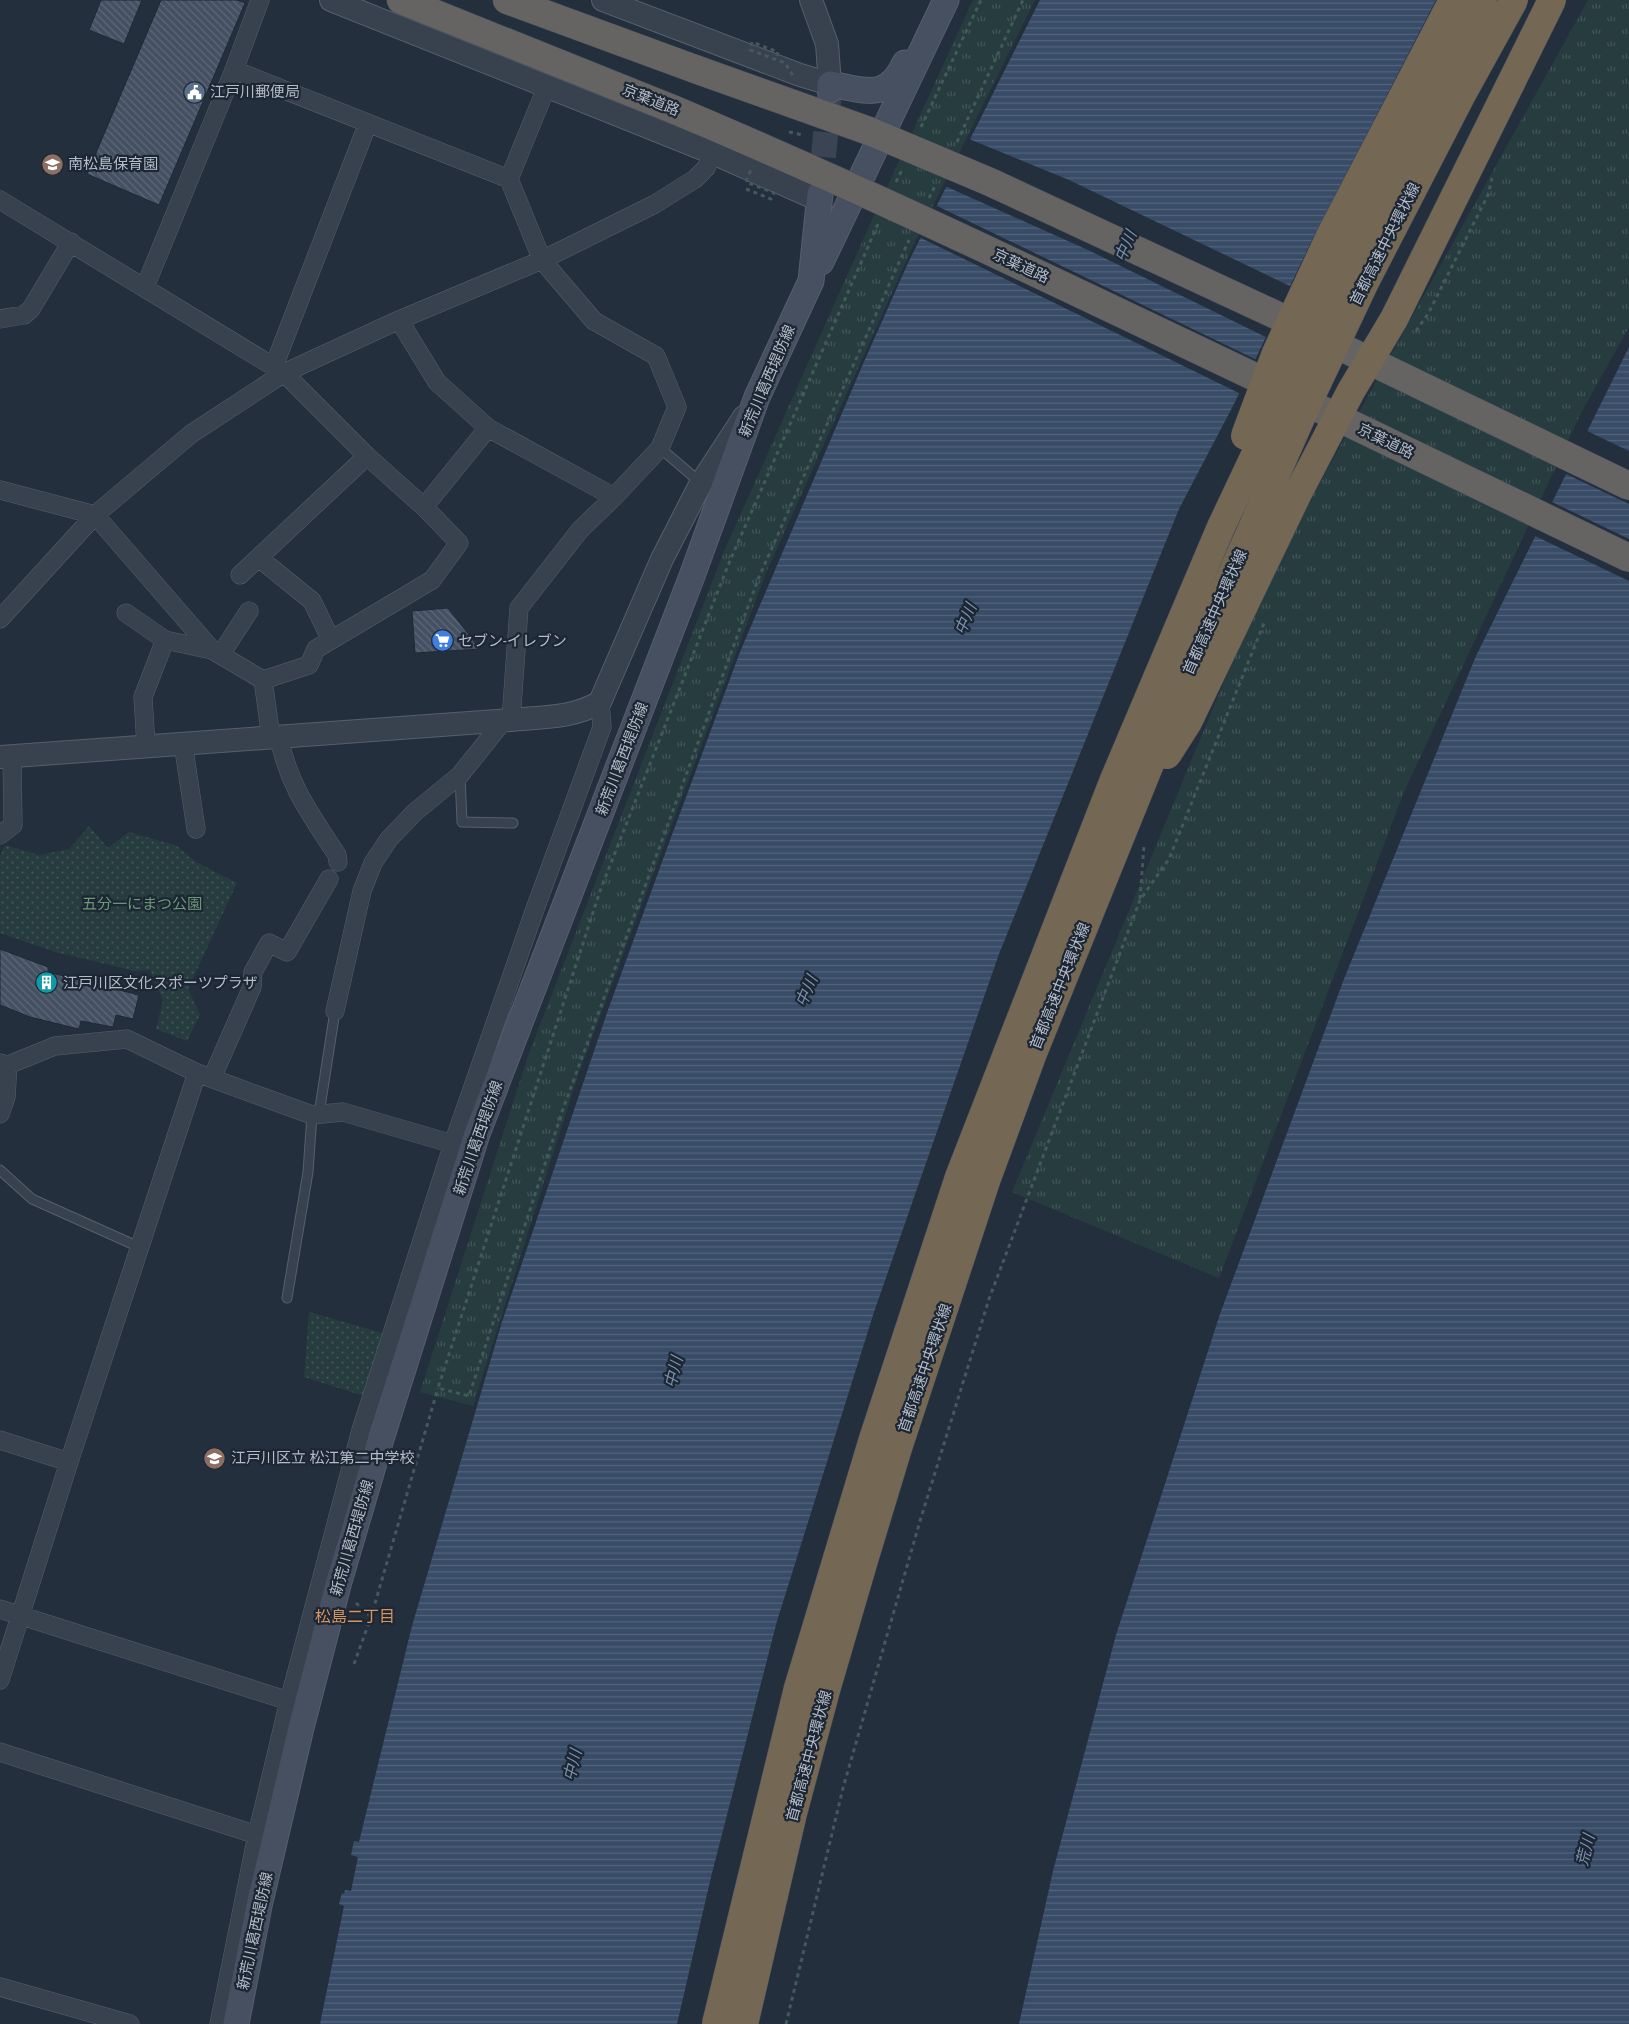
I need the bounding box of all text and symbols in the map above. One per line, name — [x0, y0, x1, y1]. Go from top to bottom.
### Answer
public building icon: 江戸川郵便局 — [182, 80, 206, 104]
street label: 京葉道路 — [620, 80, 682, 120]
place label: 江戸川郵便局 — [210, 83, 300, 101]
school or university icon: 南松島保育園 — [40, 152, 64, 176]
place label: 南松島保育園 — [68, 155, 158, 173]
street label: 首都高速中央環状線 — [1346, 180, 1424, 308]
water label: 中川 — [1110, 226, 1141, 265]
street label: 京葉道路 — [990, 245, 1052, 287]
street label: 新荒川葛西堤防線 — [735, 322, 799, 440]
street label: 京葉道路 — [1355, 420, 1417, 462]
street label: 首都高速中央環状線 — [1179, 547, 1251, 677]
water label: 中川 — [950, 599, 981, 638]
supermarket icon: セブン-イレブン — [430, 629, 454, 653]
place label: セブン-イレブン — [458, 632, 567, 650]
street label: 新荒川葛西堤防線 — [592, 700, 652, 818]
park label: 五分一にまつ公園 — [82, 895, 202, 913]
street label: 首都高速中央環状線 — [1026, 920, 1094, 1052]
building icon: 江戸川区文化スポーツプラザ — [35, 971, 59, 995]
water label: 中川 — [791, 971, 822, 1010]
place label: 江戸川区文化スポーツプラザ — [63, 974, 258, 992]
street label: 新荒川葛西堤防線 — [450, 1078, 506, 1198]
street label: 首都高速中央環状線 — [895, 1301, 955, 1435]
water label: 中川 — [660, 1352, 687, 1390]
school or university icon: 江戸川区立 松江第二中学校 — [203, 1446, 227, 1470]
place label: 江戸川区立 松江第二中学校 — [231, 1449, 414, 1467]
street label: 新荒川葛西堤防線 — [327, 1478, 377, 1598]
district label: 松島二丁目 — [315, 1607, 395, 1626]
street label: 首都高速中央環状線 — [783, 1688, 835, 1824]
water label: 中川 — [559, 1745, 586, 1783]
water label: 荒川 — [1572, 1830, 1599, 1868]
street label: 新荒川葛西堤防線 — [234, 1870, 276, 1992]

